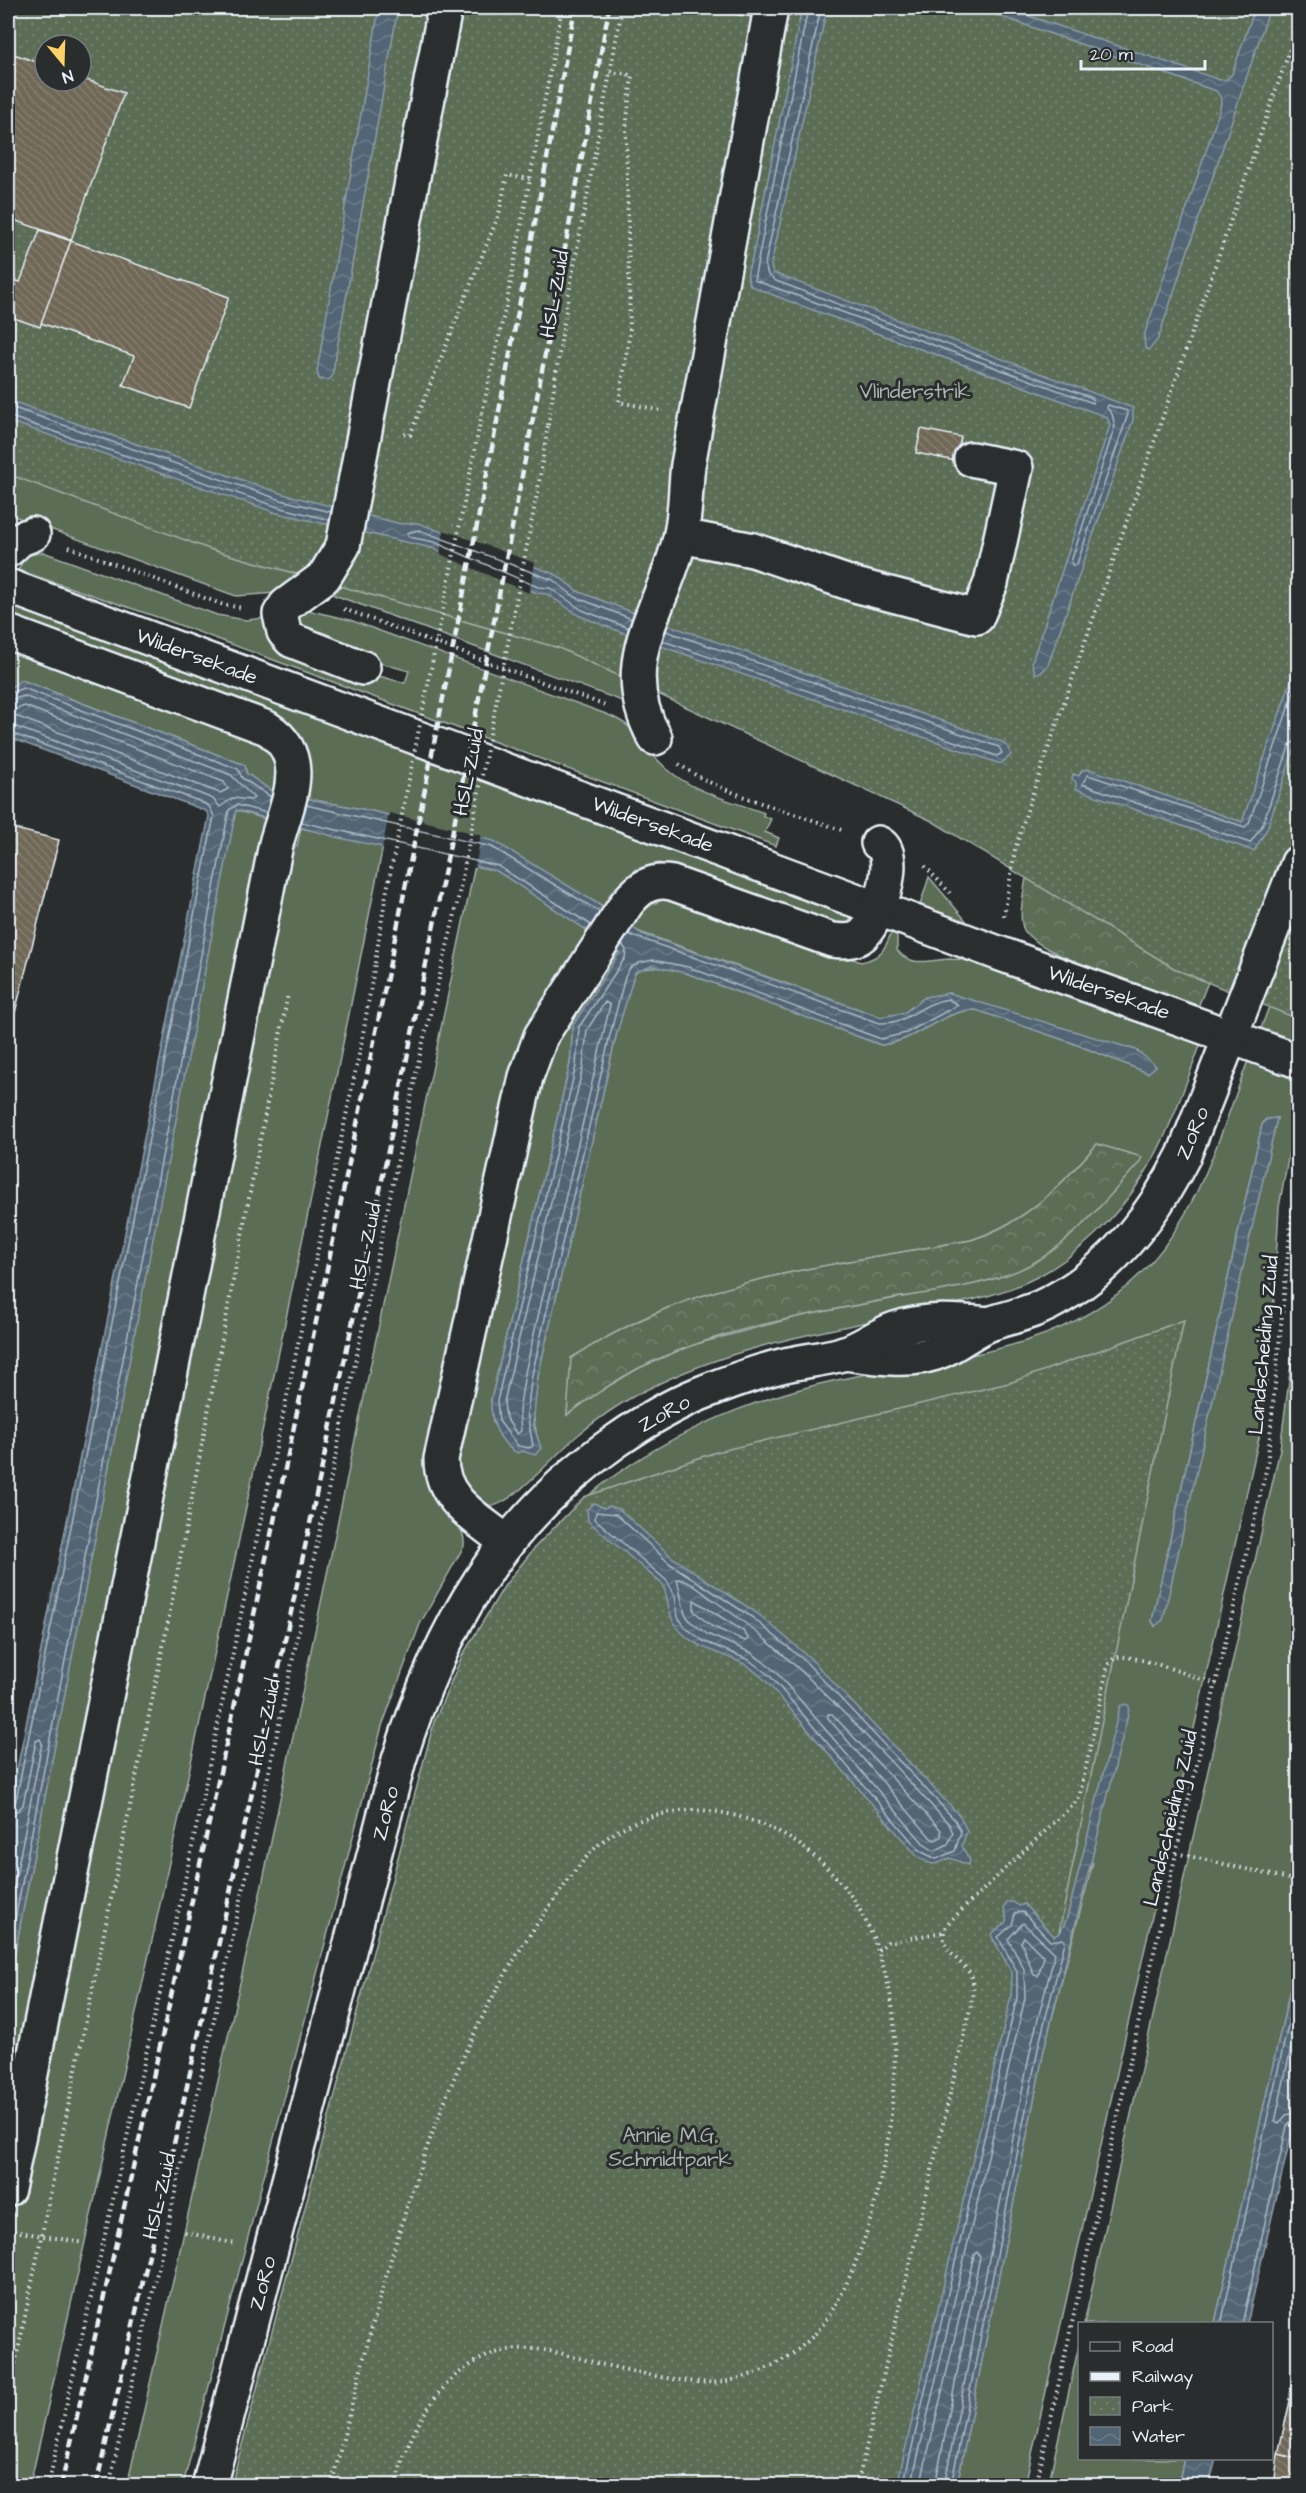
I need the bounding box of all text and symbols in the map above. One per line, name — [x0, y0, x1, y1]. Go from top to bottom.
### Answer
north arrow — [33, 33, 93, 93]
scale bar — [1081, 33, 1206, 71]
text: 20 m — [1090, 42, 1133, 67]
text: N — [59, 64, 76, 88]
street label: HSL-Zuid — [533, 248, 576, 340]
park label: Vlinderstrik — [860, 377, 970, 406]
street label: Wildersekade — [132, 621, 262, 692]
street label: HSL-Zuid — [446, 726, 491, 818]
street label: Wildersekade — [588, 789, 718, 860]
street label: Wildersekade — [1044, 958, 1174, 1027]
street label: ZoRo — [1168, 1102, 1217, 1164]
street label: HSL-Zuid — [342, 1200, 389, 1292]
street label: Landscheiding Zuid — [1241, 1254, 1288, 1436]
street label: ZoRo — [633, 1387, 696, 1439]
street label: HSL-Zuid — [241, 1676, 288, 1768]
street label: Landscheiding Zuid — [1136, 1727, 1207, 1910]
street label: ZoRo — [364, 1783, 407, 1843]
park label: Annie M.G. Schmidtpark — [609, 2121, 732, 2175]
street label: HSL-Zuid — [135, 2150, 184, 2242]
street label: ZoRo — [241, 2253, 284, 2313]
legend — [1078, 2322, 1273, 2460]
text: Road — [1132, 2334, 1173, 2359]
text: Railway — [1132, 2364, 1193, 2390]
text: Park — [1132, 2394, 1174, 2419]
text: Water — [1132, 2424, 1185, 2449]

